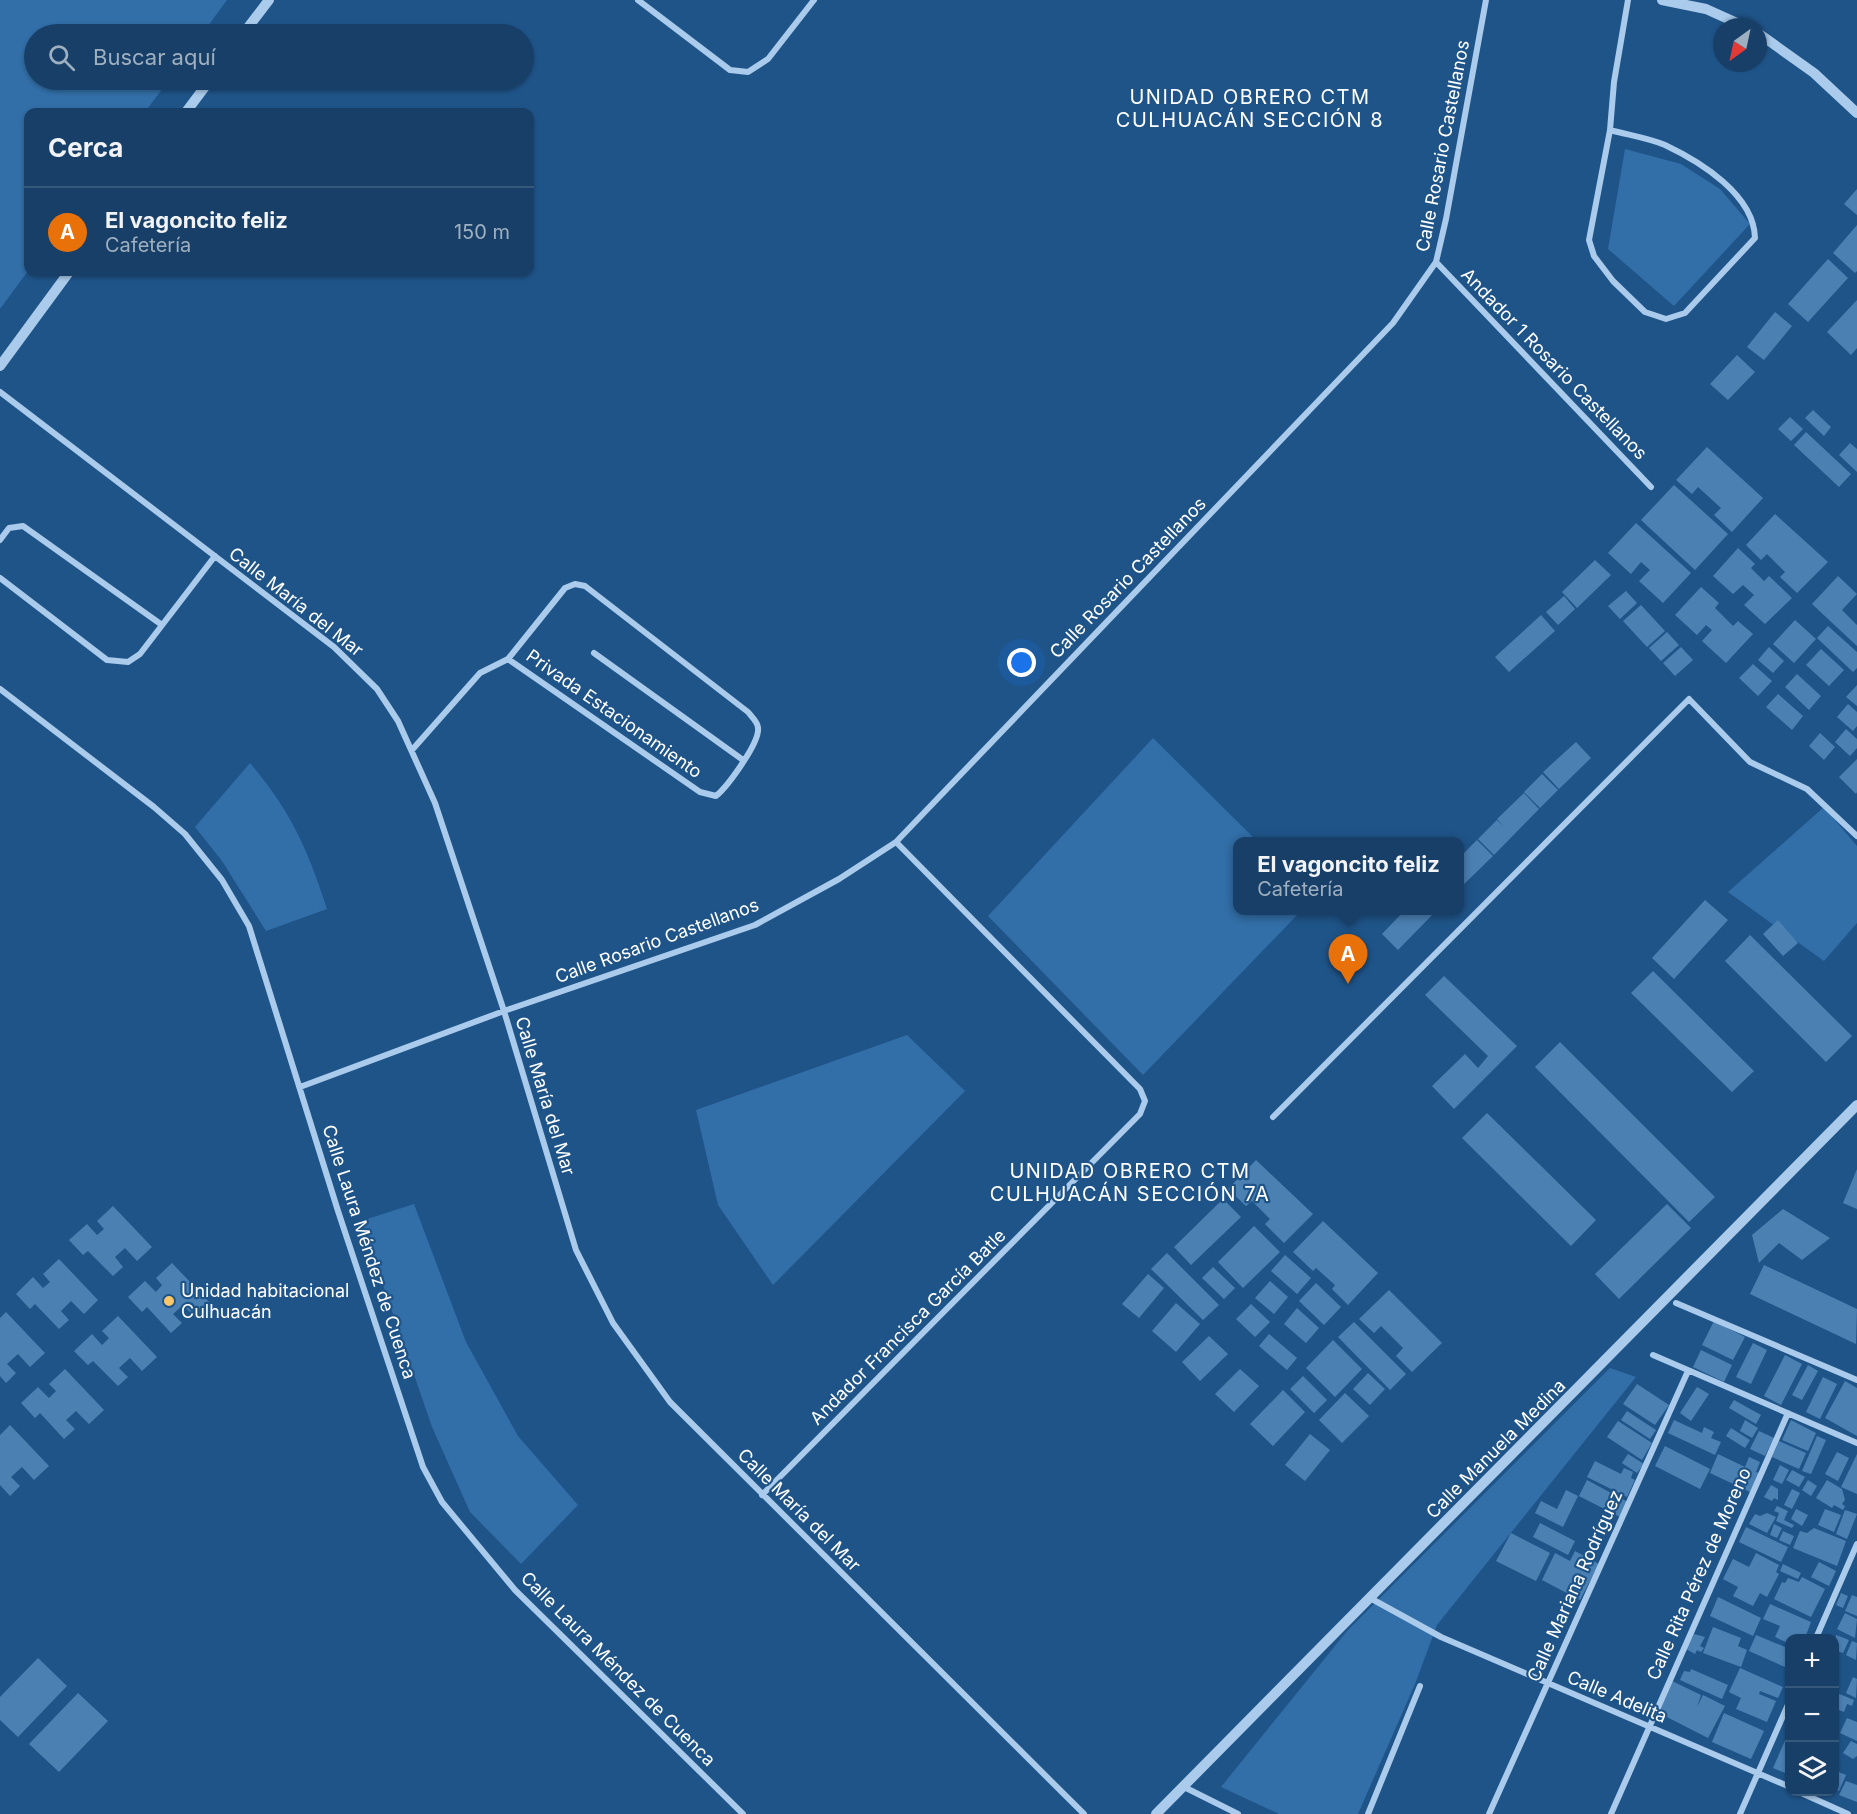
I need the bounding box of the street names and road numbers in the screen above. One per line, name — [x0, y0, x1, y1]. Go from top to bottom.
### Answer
street label: Calle Rosario Castellanos — [1412, 38, 1473, 254]
street label: Andador 1 Rosario Castellanos — [1457, 264, 1652, 464]
street label: Calle Rosario Castellanos — [1045, 493, 1210, 662]
street label: Calle María del Mar — [225, 543, 368, 661]
street label: Privada Estacionamiento — [522, 645, 706, 782]
street label: Calle Rosario Castellanos — [552, 894, 762, 987]
street label: Calle María del Mar — [511, 1014, 580, 1178]
street label: Calle Laura Méndez de Cuenca — [318, 1122, 421, 1382]
street label: Andador Francisca García Batle — [806, 1225, 1010, 1429]
street label: Calle Manuela Medina — [1422, 1375, 1570, 1523]
street label: Calle María del Mar — [734, 1444, 865, 1575]
street label: Calle Rita Pérez de Moreno — [1642, 1464, 1755, 1683]
street label: Calle Mariana Rodríguez — [1523, 1487, 1626, 1685]
street label: Calle Laura Méndez de Cuenca — [517, 1567, 720, 1770]
street label: Calle Adelita — [1564, 1666, 1670, 1727]

